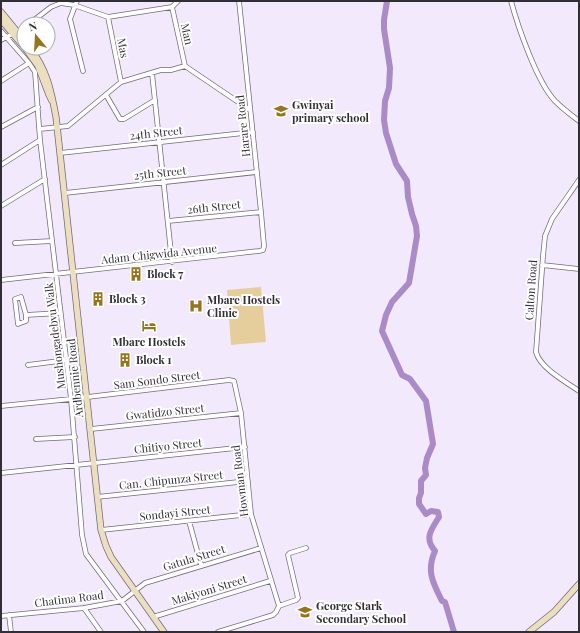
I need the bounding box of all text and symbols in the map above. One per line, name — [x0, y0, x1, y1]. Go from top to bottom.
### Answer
north arrow — [16, 16, 56, 56]
text: N — [27, 18, 39, 34]
street label: Man — [178, 22, 197, 47]
street label: Mas — [114, 37, 133, 59]
street label: Harare Road — [232, 94, 253, 158]
place label: Gwinyai primary school — [292, 97, 369, 125]
school or university icon: Gwinyai primary school — [273, 103, 289, 119]
street label: 24th Street — [129, 122, 183, 143]
street label: 25th Street — [133, 162, 187, 183]
street label: 26th Street — [187, 196, 241, 217]
street label: Adam Chigwida Avenue — [99, 240, 218, 267]
street label: Calton Road — [521, 259, 540, 321]
building icon: Block 7 — [128, 266, 144, 282]
place label: Block 7 — [147, 266, 183, 281]
street label: Mushongadebvu Walk — [41, 282, 68, 390]
building icon: Block 3 — [90, 291, 106, 307]
place label: Block 3 — [109, 291, 146, 306]
place label: Mbare Hostels Clinic — [207, 292, 280, 320]
hospital icon: Mbare Hostels Clinic — [188, 298, 204, 314]
hotel icon: Mbare Hostels — [141, 318, 157, 334]
place label: Mbare Hostels — [112, 334, 186, 349]
street label: Ardbennie Road — [63, 337, 86, 419]
building icon: Block 1 — [117, 352, 133, 368]
place label: Block 1 — [136, 352, 171, 367]
street label: Sam Sondo Street — [113, 367, 201, 392]
street label: Gwatidzo Street — [125, 400, 205, 423]
street label: Chitiyo Street — [133, 434, 203, 457]
street label: Howman Road — [228, 444, 251, 518]
street label: Can. Chipunza Street — [118, 467, 224, 492]
street label: Sondayi Street — [139, 501, 211, 524]
street label: Gatula Street — [161, 541, 227, 574]
street label: Makiyoni Street — [169, 571, 248, 608]
street label: Chatima Road — [34, 587, 105, 610]
place label: George Stark Secondary School — [316, 598, 407, 626]
school or university icon: George Stark Secondary School — [297, 604, 313, 620]

